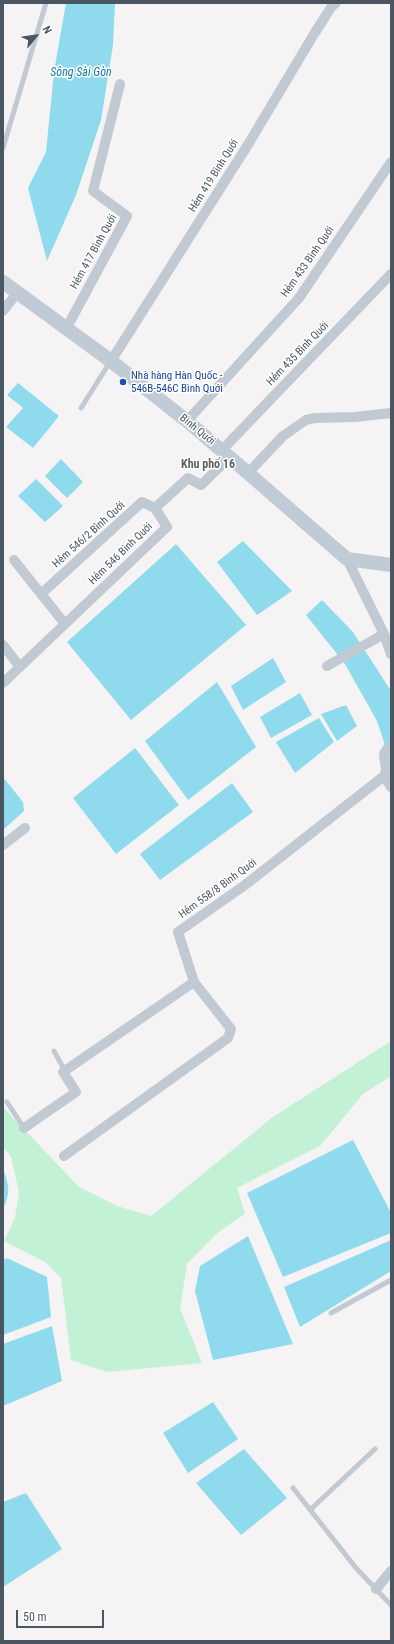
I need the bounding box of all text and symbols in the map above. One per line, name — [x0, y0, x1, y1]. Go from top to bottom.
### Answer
north arrow — [16, 16, 56, 56]
text: N — [40, 24, 54, 36]
water label: Sông Sài Gòn — [50, 66, 112, 80]
street label: Hẻm 419 Bình Quới — [186, 137, 242, 215]
street label: Hẻm 417 Bình Quới — [68, 212, 120, 292]
street label: Hẻm 433 Bình Quới — [279, 224, 337, 300]
street label: Hẻm 435 Bình Quới — [264, 319, 332, 389]
place label: Nhà hàng Hàn Quốc - 546B-546C Bình Quới — [131, 369, 223, 395]
marker: Nhà hàng Hàn Quốc - 546B-546C Bình Quới — [118, 377, 128, 387]
street label: Bình Quới — [177, 412, 217, 448]
district label: Khu phố 16 — [181, 458, 235, 472]
street label: Hẻm 546/2 Bình Quới — [50, 499, 128, 571]
street label: Hẻm 546 Bình Quới — [86, 520, 156, 588]
street label: Hẻm 558/8 Bình Quới — [177, 856, 259, 922]
scale bar — [18, 1602, 106, 1628]
text: 50 m — [23, 1610, 47, 1624]

